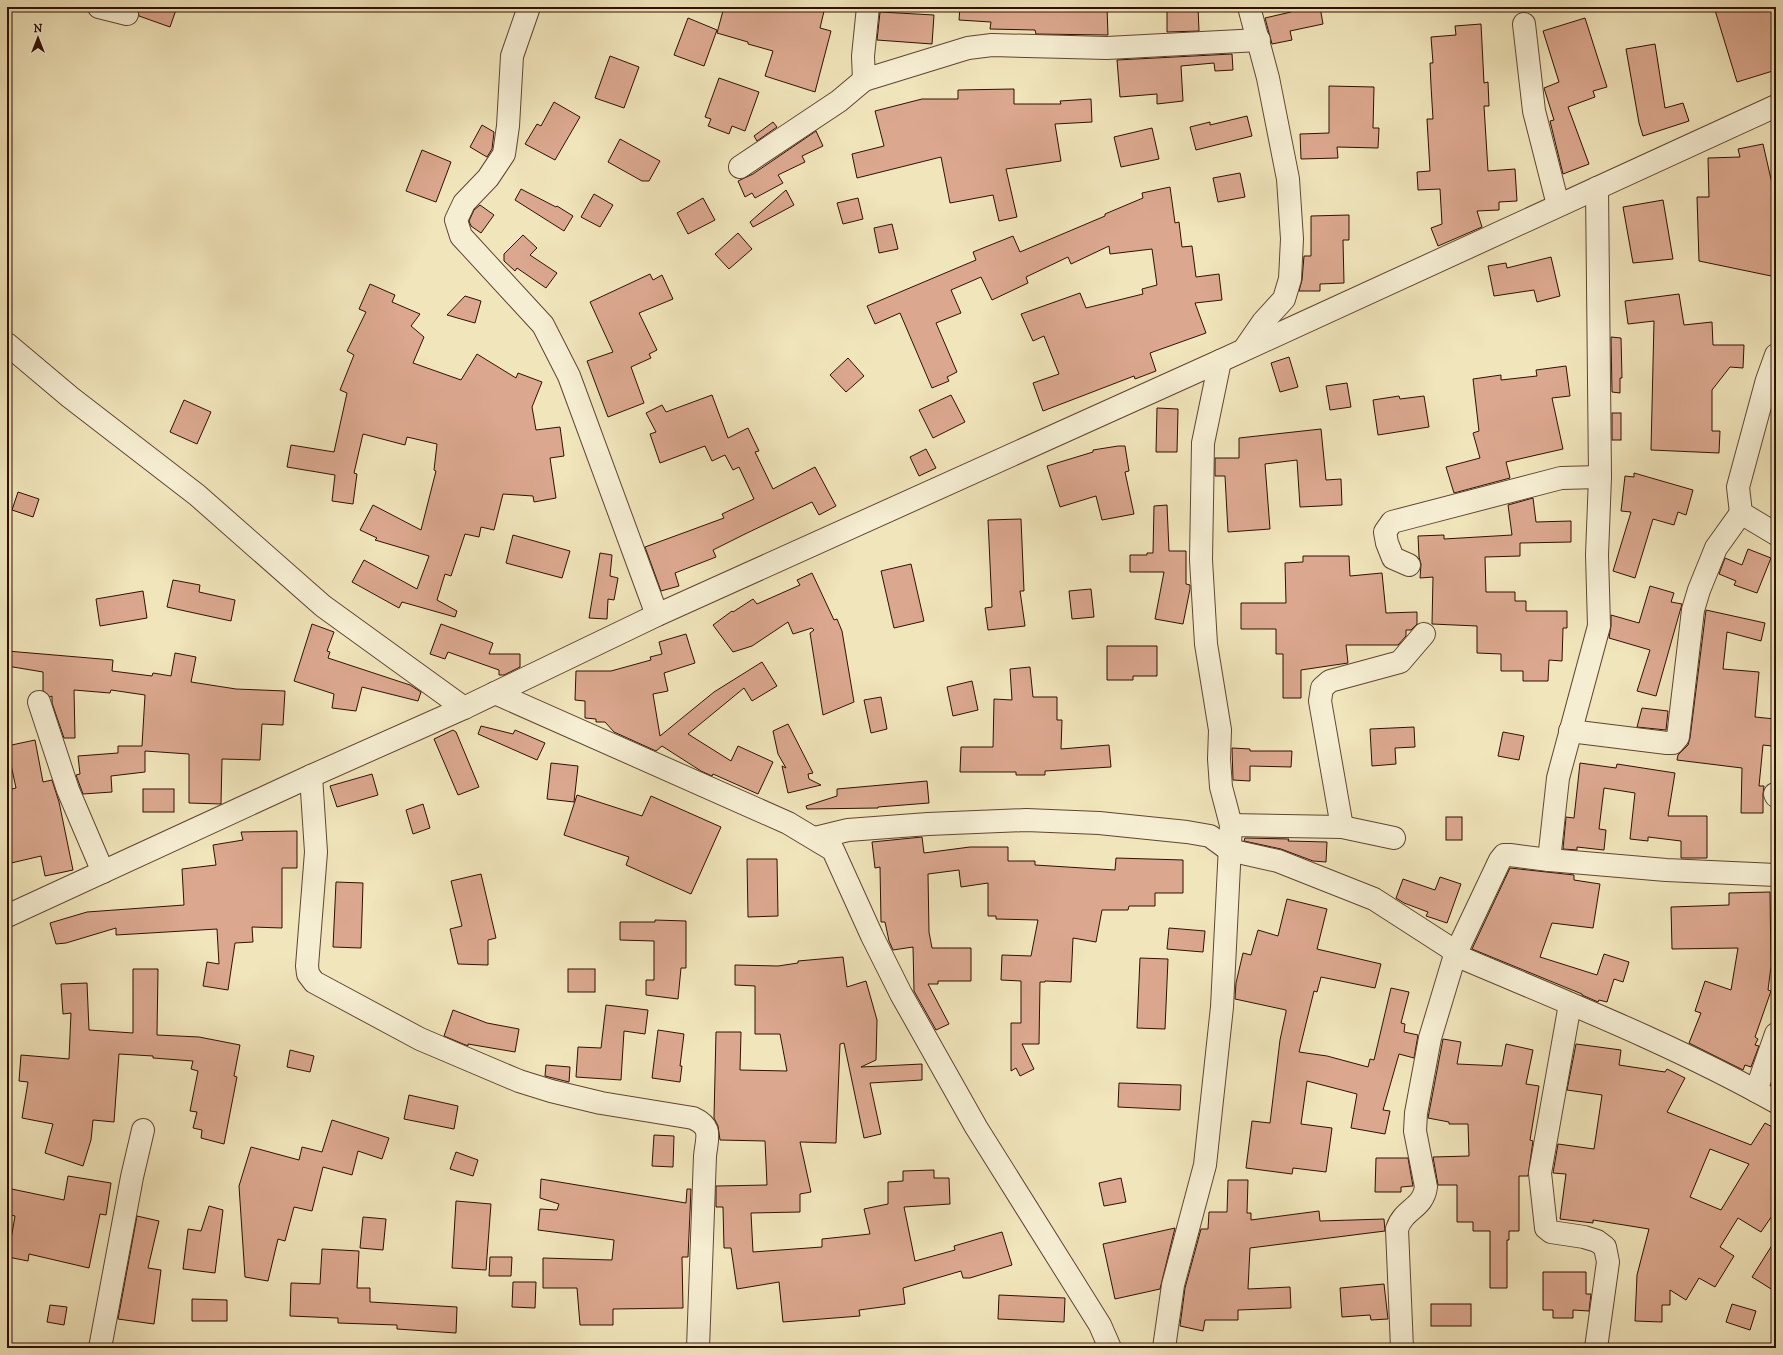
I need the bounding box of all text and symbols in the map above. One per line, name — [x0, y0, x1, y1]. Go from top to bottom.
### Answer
north arrow — [18, 18, 58, 58]
text: N — [33, 22, 43, 36]

